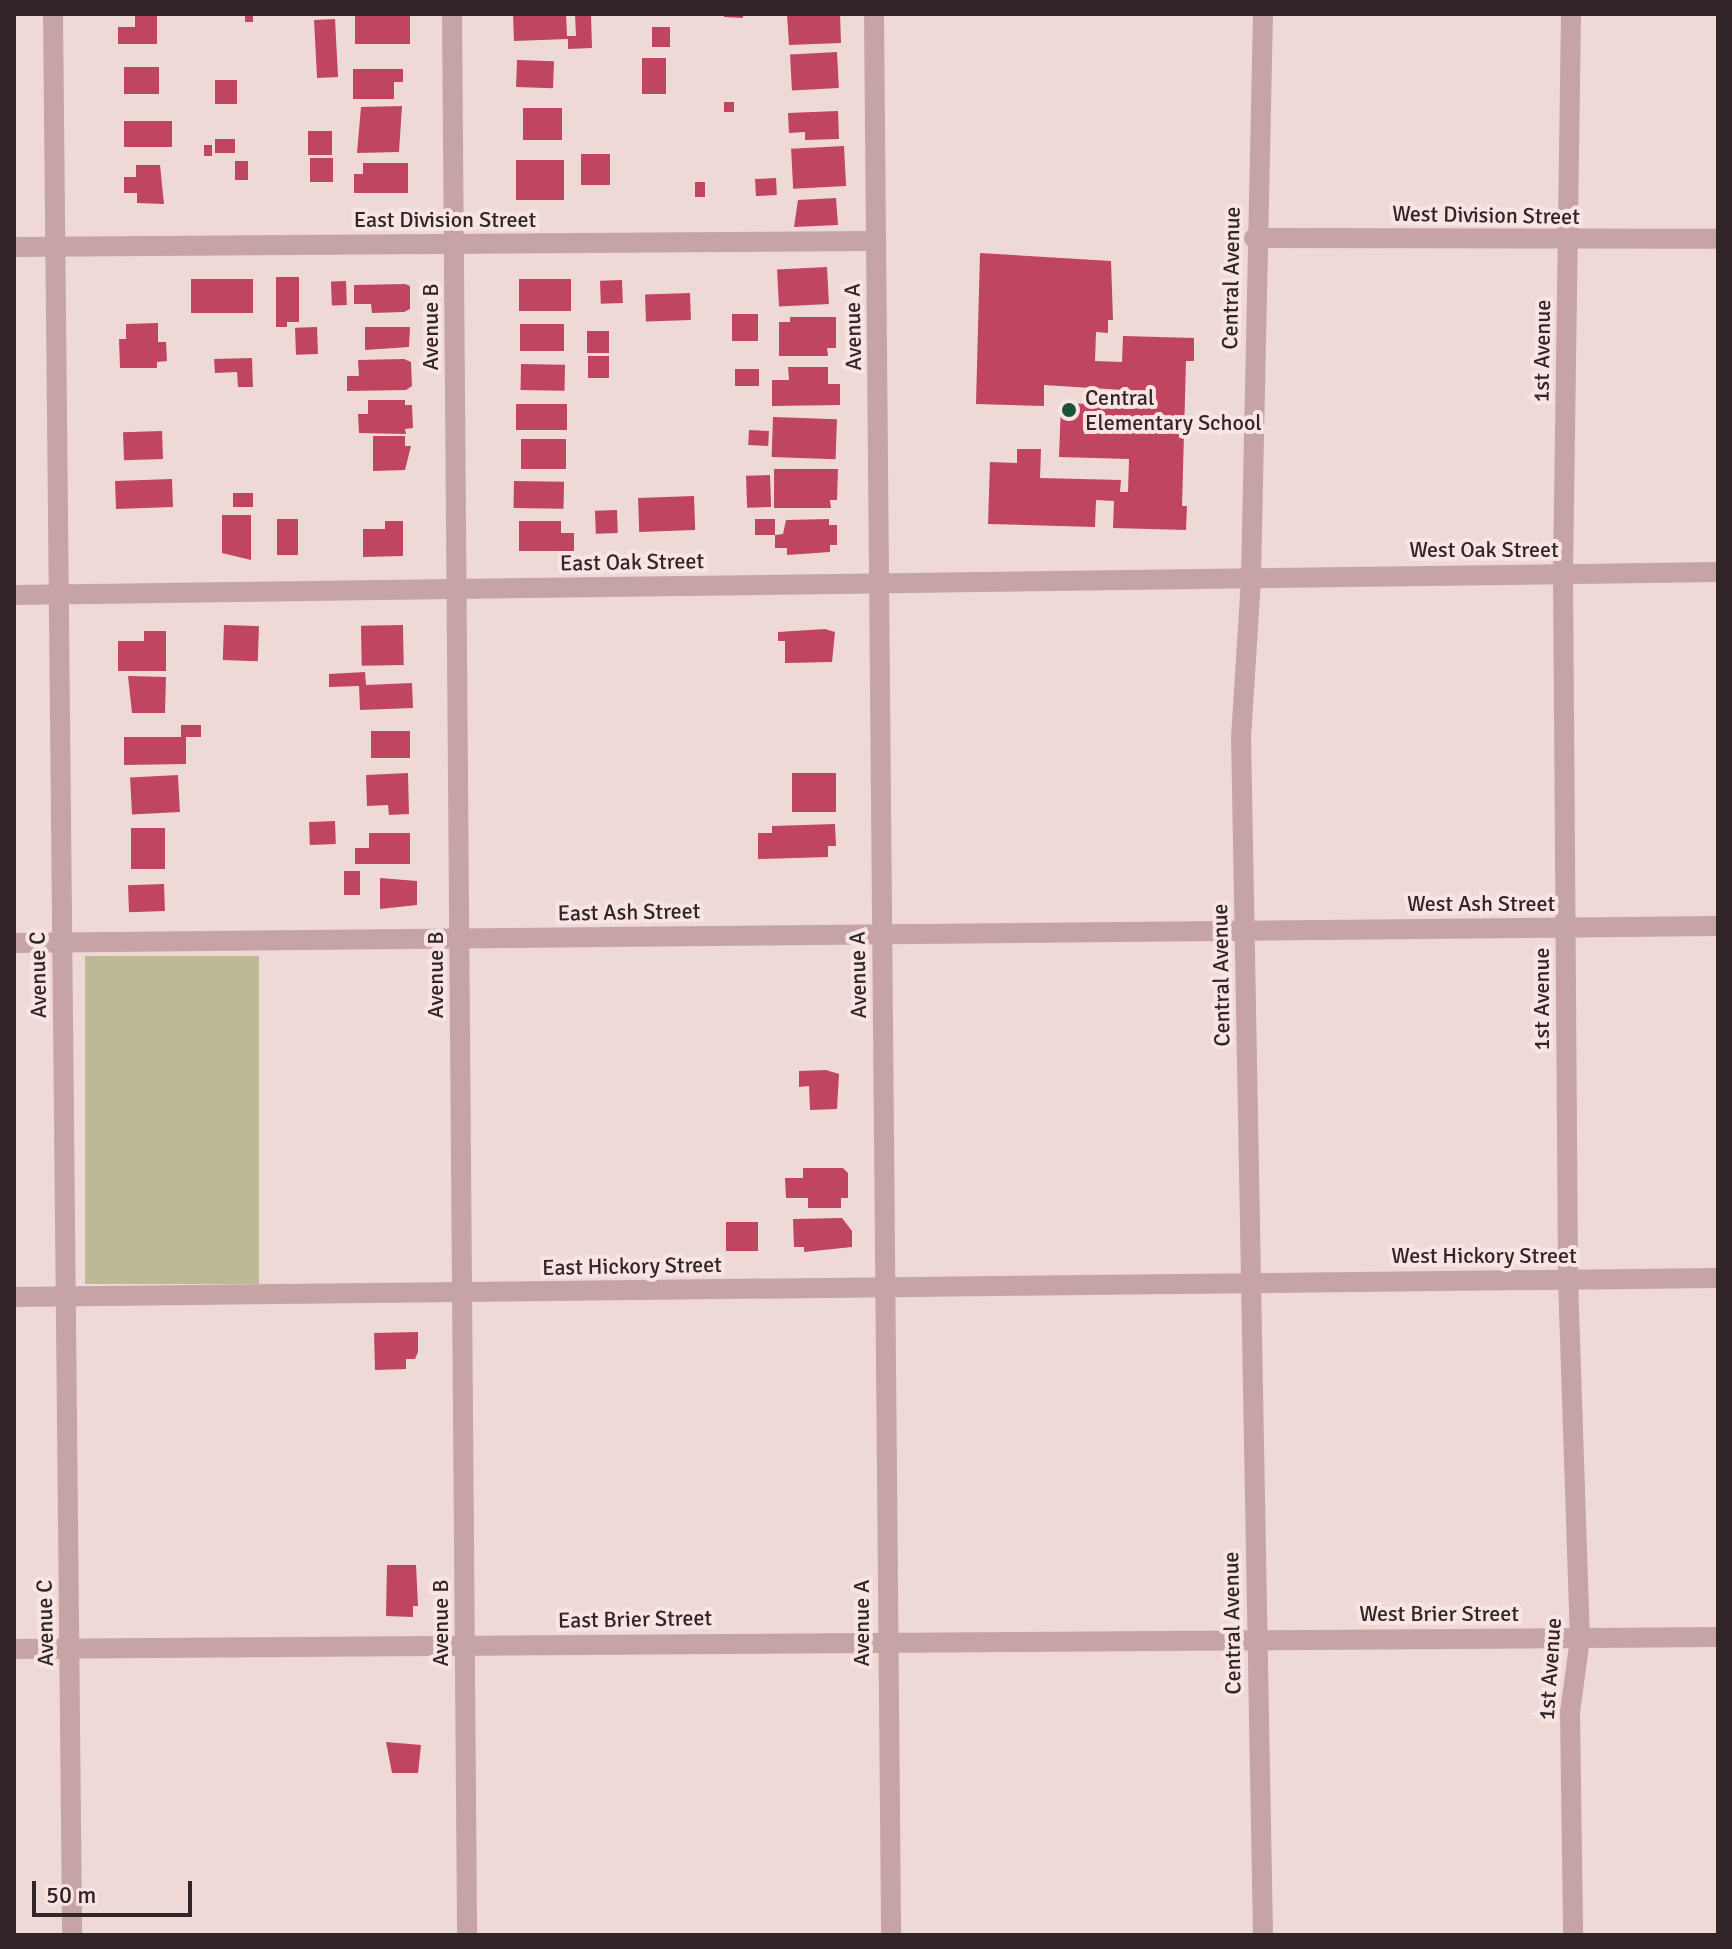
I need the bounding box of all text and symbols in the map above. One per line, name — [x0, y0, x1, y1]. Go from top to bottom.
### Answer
street label: West Division Street — [1392, 200, 1580, 230]
street label: Central Avenue — [1217, 206, 1245, 350]
street label: East Division Street — [354, 207, 536, 233]
street label: Avenue A — [839, 283, 867, 371]
street label: Avenue B — [418, 284, 444, 370]
street label: 1st Avenue — [1528, 299, 1556, 403]
place label: Central Elementary School — [1085, 384, 1262, 436]
marker: Central Elementary School — [1060, 401, 1078, 419]
street label: West Oak Street — [1409, 537, 1559, 563]
street label: East Oak Street — [560, 548, 704, 576]
street label: West Ash Street — [1407, 891, 1555, 917]
street label: East Ash Street — [557, 898, 701, 926]
street label: Central Avenue — [1207, 903, 1235, 1047]
street label: Avenue C — [24, 931, 52, 1019]
street label: Avenue A — [844, 931, 872, 1019]
street label: Avenue B — [423, 932, 449, 1018]
street label: 1st Avenue — [1529, 948, 1555, 1050]
street label: West Hickory Street — [1391, 1243, 1577, 1269]
street label: East Hickory Street — [542, 1251, 722, 1281]
street label: Central Avenue — [1218, 1551, 1246, 1695]
street label: Avenue C — [31, 1579, 59, 1667]
street label: Avenue A — [849, 1579, 875, 1667]
street label: Avenue B — [428, 1580, 454, 1666]
street label: West Brier Street — [1359, 1601, 1519, 1627]
street label: East Brier Street — [558, 1604, 712, 1634]
street label: 1st Avenue — [1533, 1617, 1567, 1721]
scale bar — [36, 1865, 196, 1915]
text: 50 m — [46, 1880, 96, 1910]

